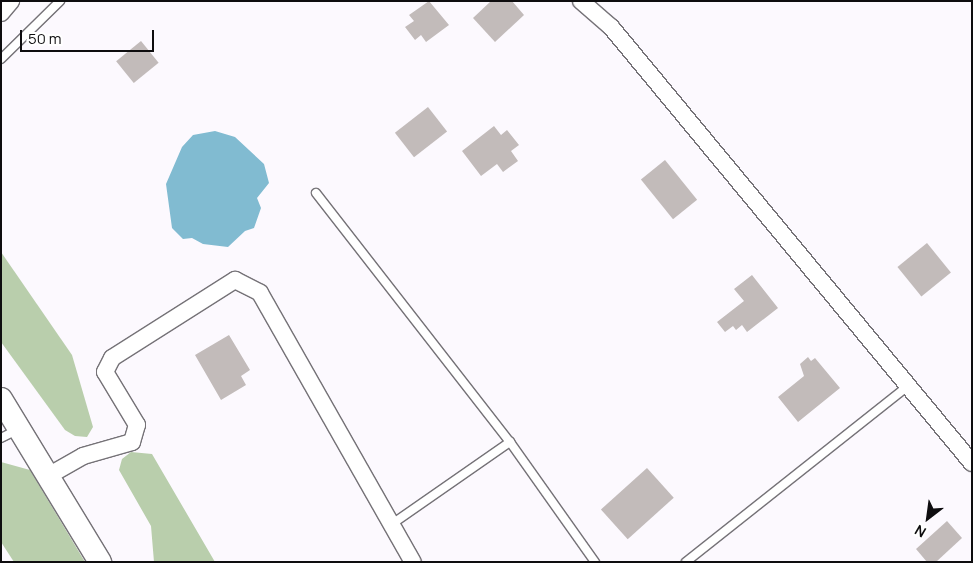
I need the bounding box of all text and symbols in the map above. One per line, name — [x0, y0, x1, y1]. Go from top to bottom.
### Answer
scale bar — [22, 20, 156, 52]
text: 50 m — [28, 28, 62, 49]
north arrow — [903, 493, 953, 543]
text: N — [911, 521, 929, 542]

